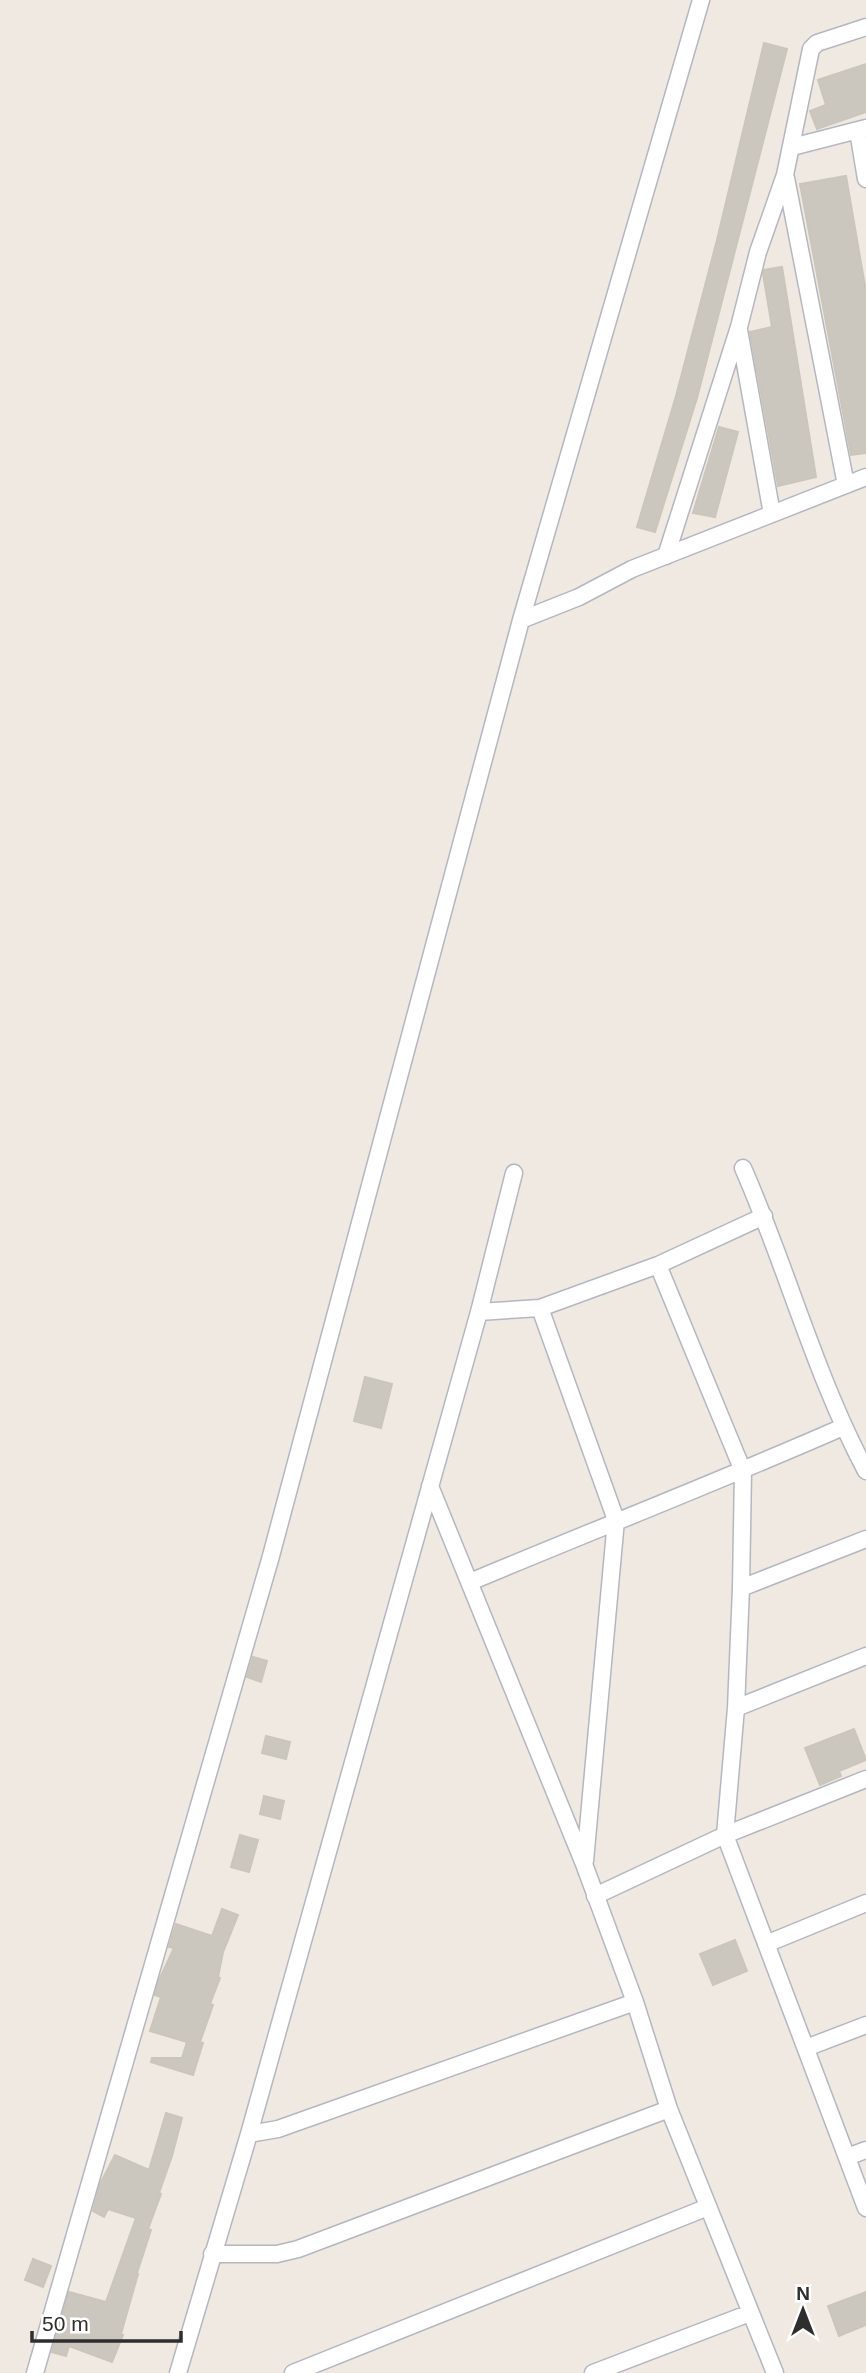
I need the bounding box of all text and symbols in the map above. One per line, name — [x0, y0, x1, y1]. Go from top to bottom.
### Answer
north arrow — [768, 2275, 838, 2345]
text: N — [796, 2283, 810, 2304]
scale bar — [32, 2300, 180, 2344]
text: 50 m — [42, 2312, 89, 2335]

